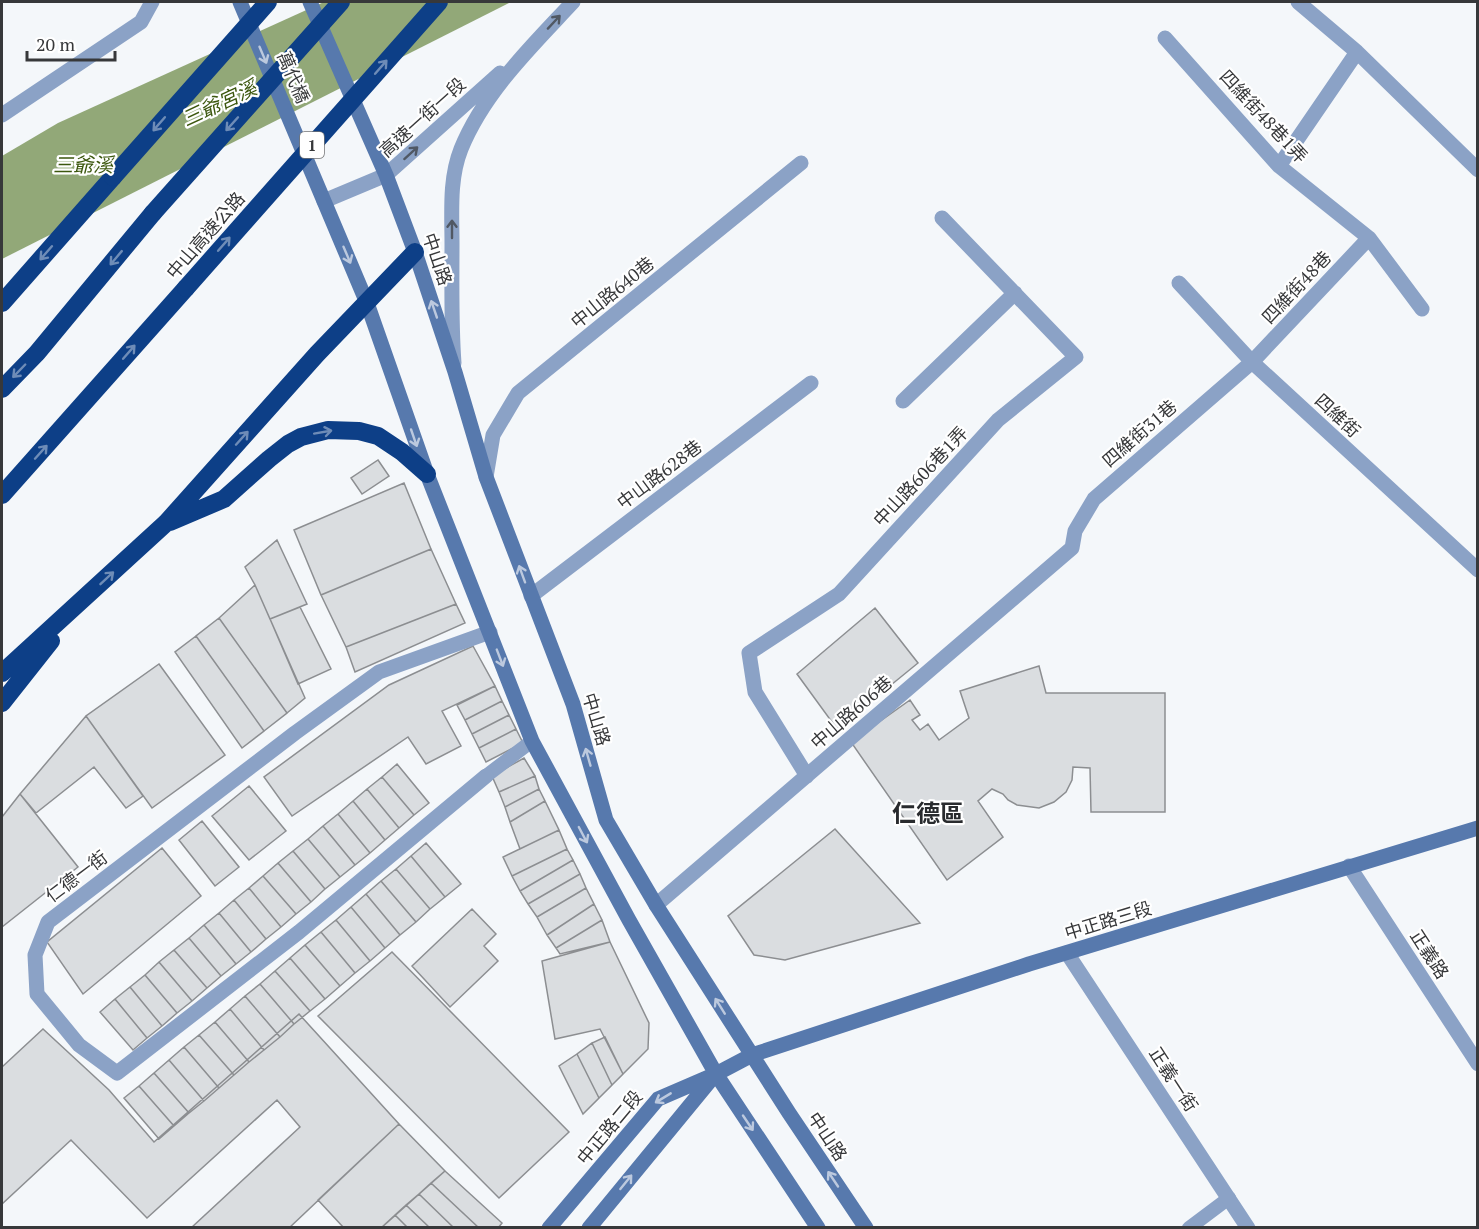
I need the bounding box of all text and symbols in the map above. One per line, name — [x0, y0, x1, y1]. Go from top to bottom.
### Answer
one-way arrow — [546, 15, 561, 30]
scale bar — [27, 24, 116, 62]
text: 20 m — [36, 32, 76, 56]
one-way arrow — [258, 46, 269, 64]
street label: 萬代橋 — [272, 47, 316, 107]
one-way arrow — [374, 60, 388, 75]
street label: 四維街48巷1弄 — [1215, 64, 1313, 168]
street label: 高速一街一段 — [374, 72, 470, 162]
water label: 三爺宮溪 — [177, 73, 264, 132]
one-way arrow — [152, 116, 166, 131]
one-way arrow — [225, 116, 239, 131]
road number: 1 — [300, 132, 324, 158]
one-way arrow — [403, 146, 418, 160]
water label: 三爺溪 — [53, 151, 116, 178]
street label: 中山高速公路 — [161, 186, 249, 284]
one-way arrow — [446, 220, 458, 240]
street label: 中山路 — [418, 230, 458, 288]
one-way arrow — [218, 236, 231, 252]
one-way arrow — [39, 245, 53, 260]
one-way arrow — [342, 245, 353, 263]
street label: 四維街48巷 — [1256, 245, 1336, 329]
one-way arrow — [109, 250, 123, 265]
street label: 中山路640巷 — [565, 251, 659, 333]
one-way arrow — [428, 300, 439, 319]
one-way arrow — [122, 345, 136, 360]
one-way arrow — [12, 363, 26, 378]
street label: 四維街 — [1310, 388, 1366, 442]
street label: 四維街31巷 — [1097, 394, 1181, 472]
street label: 中山路606巷1弄 — [867, 421, 973, 531]
one-way arrow — [312, 426, 332, 437]
one-way arrow — [410, 428, 421, 447]
one-way arrow — [235, 430, 249, 445]
street label: 中山路628巷 — [612, 434, 706, 514]
one-way arrow — [34, 444, 48, 459]
one-way arrow — [516, 565, 527, 584]
one-way arrow — [99, 571, 114, 585]
one-way arrow — [495, 649, 506, 667]
street label: 中山路606巷 — [805, 670, 897, 754]
street label: 中山路 — [578, 690, 616, 748]
one-way arrow — [582, 748, 594, 767]
district label: 仁德區 — [892, 797, 964, 829]
one-way arrow — [577, 826, 589, 843]
street label: 仁德一街 — [40, 845, 112, 907]
street label: 中正路三段 — [1061, 895, 1155, 945]
street label: 正義路 — [1405, 925, 1455, 983]
one-way arrow — [714, 998, 726, 1015]
street label: 正義一街 — [1144, 1042, 1204, 1116]
street label: 中正路二段 — [571, 1085, 647, 1169]
one-way arrow — [655, 1093, 672, 1105]
street label: 中山路 — [803, 1107, 853, 1165]
one-way arrow — [742, 1114, 754, 1131]
one-way arrow — [827, 1171, 839, 1188]
one-way arrow — [620, 1174, 633, 1190]

